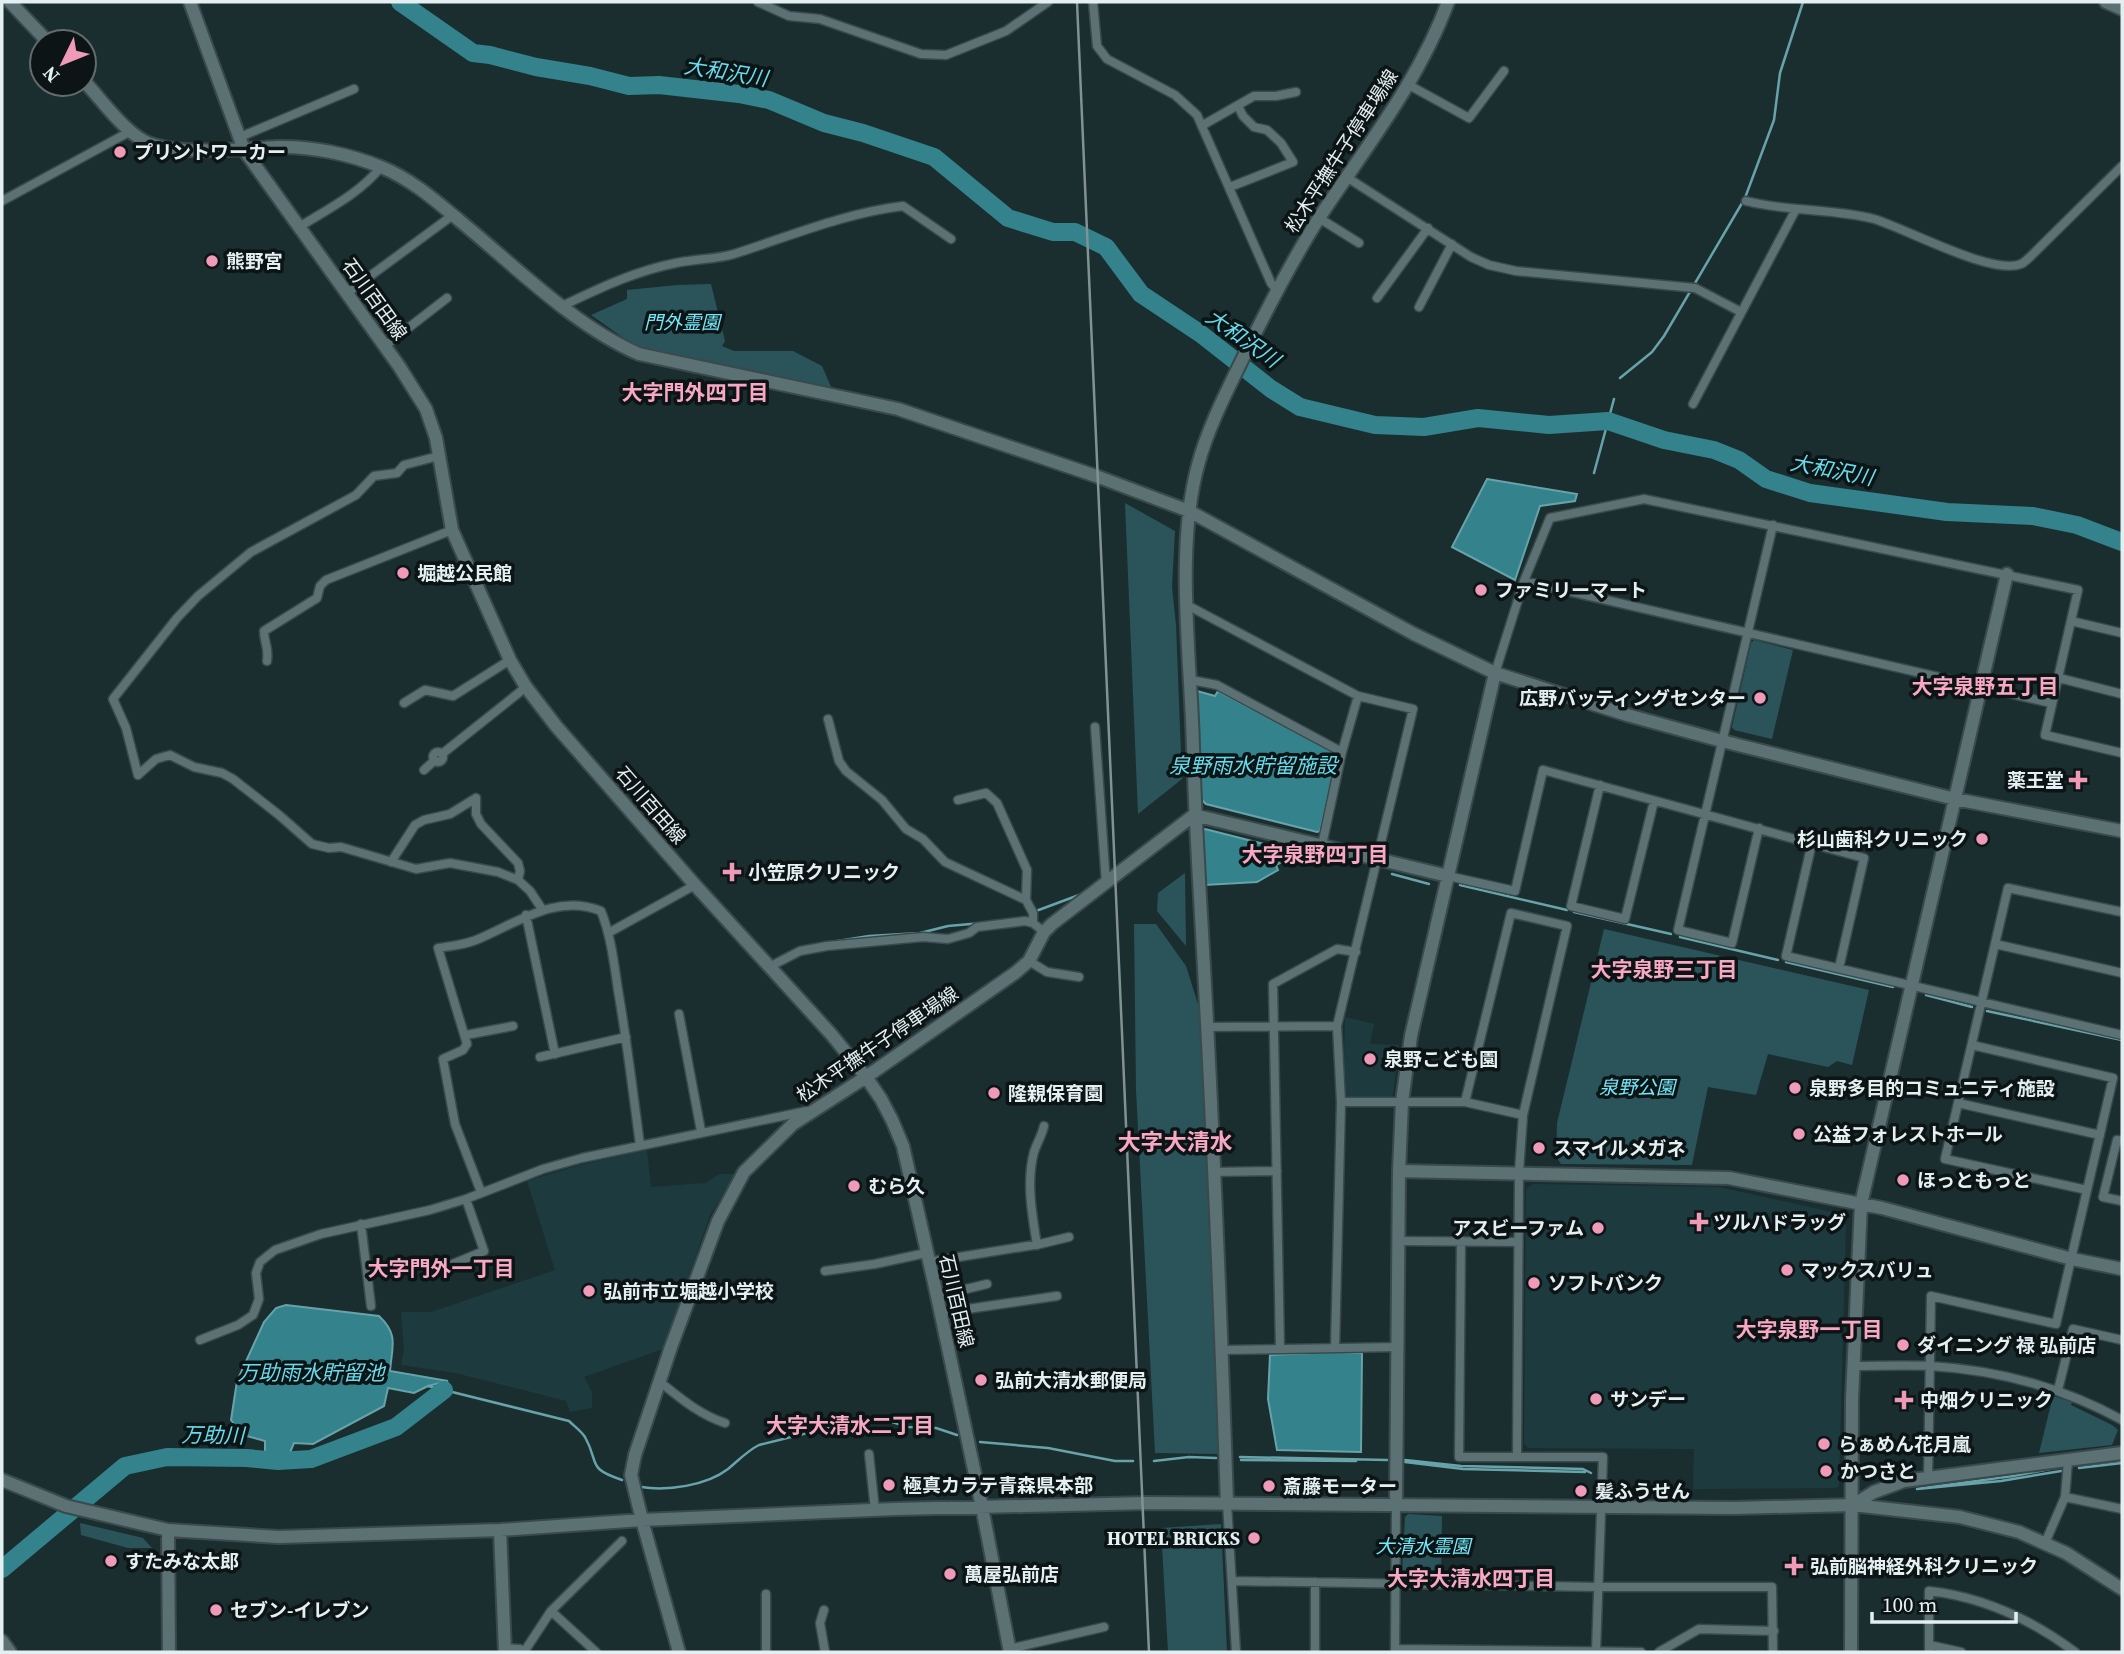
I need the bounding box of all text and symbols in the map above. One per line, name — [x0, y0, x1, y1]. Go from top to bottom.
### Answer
north arrow — [28, 28, 98, 98]
water label: 大和沢川 — [682, 51, 772, 93]
text: N — [36, 61, 65, 89]
street label: 松木平撫牛子停車場線 — [1278, 64, 1404, 238]
place label: プリントワーカー — [134, 139, 286, 165]
marker: プリントワーカー — [112, 144, 128, 160]
place label: 熊野宮 — [226, 248, 283, 274]
marker: 熊野宮 — [204, 253, 220, 269]
street label: 石川百田線 — [337, 253, 413, 345]
water label: 大和沢川 — [1200, 302, 1287, 375]
park label: 門外霊園 — [644, 309, 723, 335]
district label: 大字門外四丁目 — [622, 378, 769, 407]
water label: 大和沢川 — [1788, 448, 1878, 493]
place label: 堀越公民館 — [417, 560, 512, 586]
marker: 堀越公民館 — [395, 565, 411, 581]
place label: ファミリーマート — [1495, 577, 1647, 603]
marker: ファミリーマート — [1473, 582, 1489, 598]
district label: 大字泉野五丁目 — [1912, 672, 2059, 701]
place label: 広野バッティングセンター — [1519, 685, 1746, 711]
marker: 広野バッティングセンター — [1752, 690, 1768, 706]
water label: 泉野雨水貯留施設 — [1169, 751, 1340, 780]
street label: 石川百田線 — [610, 761, 692, 849]
place label: 薬王堂 — [2007, 767, 2064, 793]
marker: 薬王堂 — [2070, 772, 2086, 788]
place label: 杉山歯科クリニック — [1797, 826, 1968, 852]
marker: 杉山歯科クリニック — [1974, 831, 1990, 847]
district label: 大字泉野四丁目 — [1242, 840, 1389, 869]
place label: 小笠原クリニック — [748, 859, 900, 885]
marker: 小笠原クリニック — [722, 862, 742, 882]
district label: 大字泉野三丁目 — [1591, 955, 1738, 984]
street label: 松木平撫牛子停車場線 — [791, 980, 963, 1108]
place label: 泉野こども園 — [1384, 1046, 1498, 1072]
marker: 泉野こども園 — [1362, 1051, 1378, 1067]
park label: 泉野公園 — [1599, 1074, 1678, 1100]
place label: 泉野多目的コミュニティ施設 — [1809, 1075, 2055, 1101]
place label: 隆親保育園 — [1008, 1080, 1103, 1106]
marker: 泉野多目的コミュニティ施設 — [1787, 1080, 1803, 1096]
marker: 隆親保育園 — [986, 1085, 1002, 1101]
place label: 公益フォレストホール — [1813, 1121, 2003, 1147]
district label: 大字大清水 — [1118, 1126, 1233, 1158]
marker: 公益フォレストホール — [1791, 1126, 1807, 1142]
place label: スマイルメガネ — [1553, 1135, 1685, 1161]
marker: スマイルメガネ — [1531, 1140, 1547, 1156]
place label: ほっともっと — [1917, 1167, 2031, 1193]
marker: ほっともっと — [1895, 1172, 1911, 1188]
place label: むら久 — [868, 1173, 925, 1199]
marker: むら久 — [846, 1178, 862, 1194]
place label: ツルハドラッグ — [1713, 1209, 1846, 1235]
marker: ツルハドラッグ — [1691, 1214, 1707, 1230]
place label: アスビーファム — [1452, 1215, 1584, 1241]
marker: アスビーファム — [1590, 1220, 1606, 1236]
street label: 石川百田線 — [934, 1252, 980, 1350]
district label: 大字門外一丁目 — [368, 1254, 515, 1283]
place label: マックスバリュ — [1801, 1257, 1933, 1283]
marker: マックスバリュ — [1779, 1262, 1795, 1278]
place label: ソフトバンク — [1548, 1270, 1663, 1296]
marker: ソフトバンク — [1526, 1275, 1542, 1291]
place label: 弘前市立堀越小学校 — [603, 1278, 774, 1304]
marker: 弘前市立堀越小学校 — [581, 1283, 597, 1299]
district label: 大字泉野一丁目 — [1736, 1315, 1883, 1344]
place label: ダイニング 禄 弘前店 — [1917, 1332, 2096, 1358]
marker: ダイニング 禄 弘前店 — [1895, 1337, 1911, 1353]
water label: 万助雨水貯留池 — [238, 1358, 386, 1387]
place label: 弘前大清水郵便局 — [995, 1367, 1147, 1393]
marker: 弘前大清水郵便局 — [973, 1372, 989, 1388]
place label: サンデー — [1610, 1386, 1686, 1412]
place label: 中畑クリニック — [1920, 1387, 2053, 1413]
marker: 中畑クリニック — [1894, 1390, 1914, 1410]
marker: サンデー — [1588, 1391, 1604, 1407]
district label: 大字大清水二丁目 — [766, 1411, 934, 1440]
water label: 万助川 — [181, 1420, 247, 1450]
place label: らぁめん花月嵐 — [1838, 1431, 1971, 1457]
marker: らぁめん花月嵐 — [1816, 1436, 1832, 1452]
place label: かつさと — [1840, 1458, 1916, 1484]
marker: かつさと — [1818, 1463, 1834, 1479]
place label: 極真カラテ青森県本部 — [903, 1472, 1093, 1498]
place label: 斎藤モーター — [1283, 1473, 1397, 1499]
marker: 極真カラテ青森県本部 — [881, 1477, 897, 1493]
marker: 斎藤モーター — [1261, 1478, 1277, 1494]
place label: 髪ふうせん — [1595, 1478, 1690, 1504]
marker: 髪ふうせん — [1573, 1483, 1589, 1499]
place label: HOTEL BRICKS — [1107, 1525, 1240, 1551]
marker: HOTEL BRICKS — [1246, 1530, 1262, 1546]
park label: 大清水霊園 — [1375, 1533, 1473, 1559]
place label: すたみな太郎 — [125, 1548, 239, 1574]
marker: すたみな太郎 — [103, 1553, 119, 1569]
place label: 弘前脳神経外科クリニック — [1810, 1553, 2038, 1579]
marker: 弘前脳神経外科クリニック — [1784, 1556, 1804, 1576]
place label: 萬屋弘前店 — [964, 1561, 1059, 1587]
district label: 大字大清水四丁目 — [1387, 1564, 1555, 1593]
marker: 萬屋弘前店 — [942, 1566, 958, 1582]
scale bar — [1872, 1580, 2016, 1624]
text: 100 m — [1882, 1590, 1937, 1619]
place label: セブン-イレブン — [230, 1597, 369, 1623]
marker: セブン-イレブン — [208, 1602, 224, 1618]

